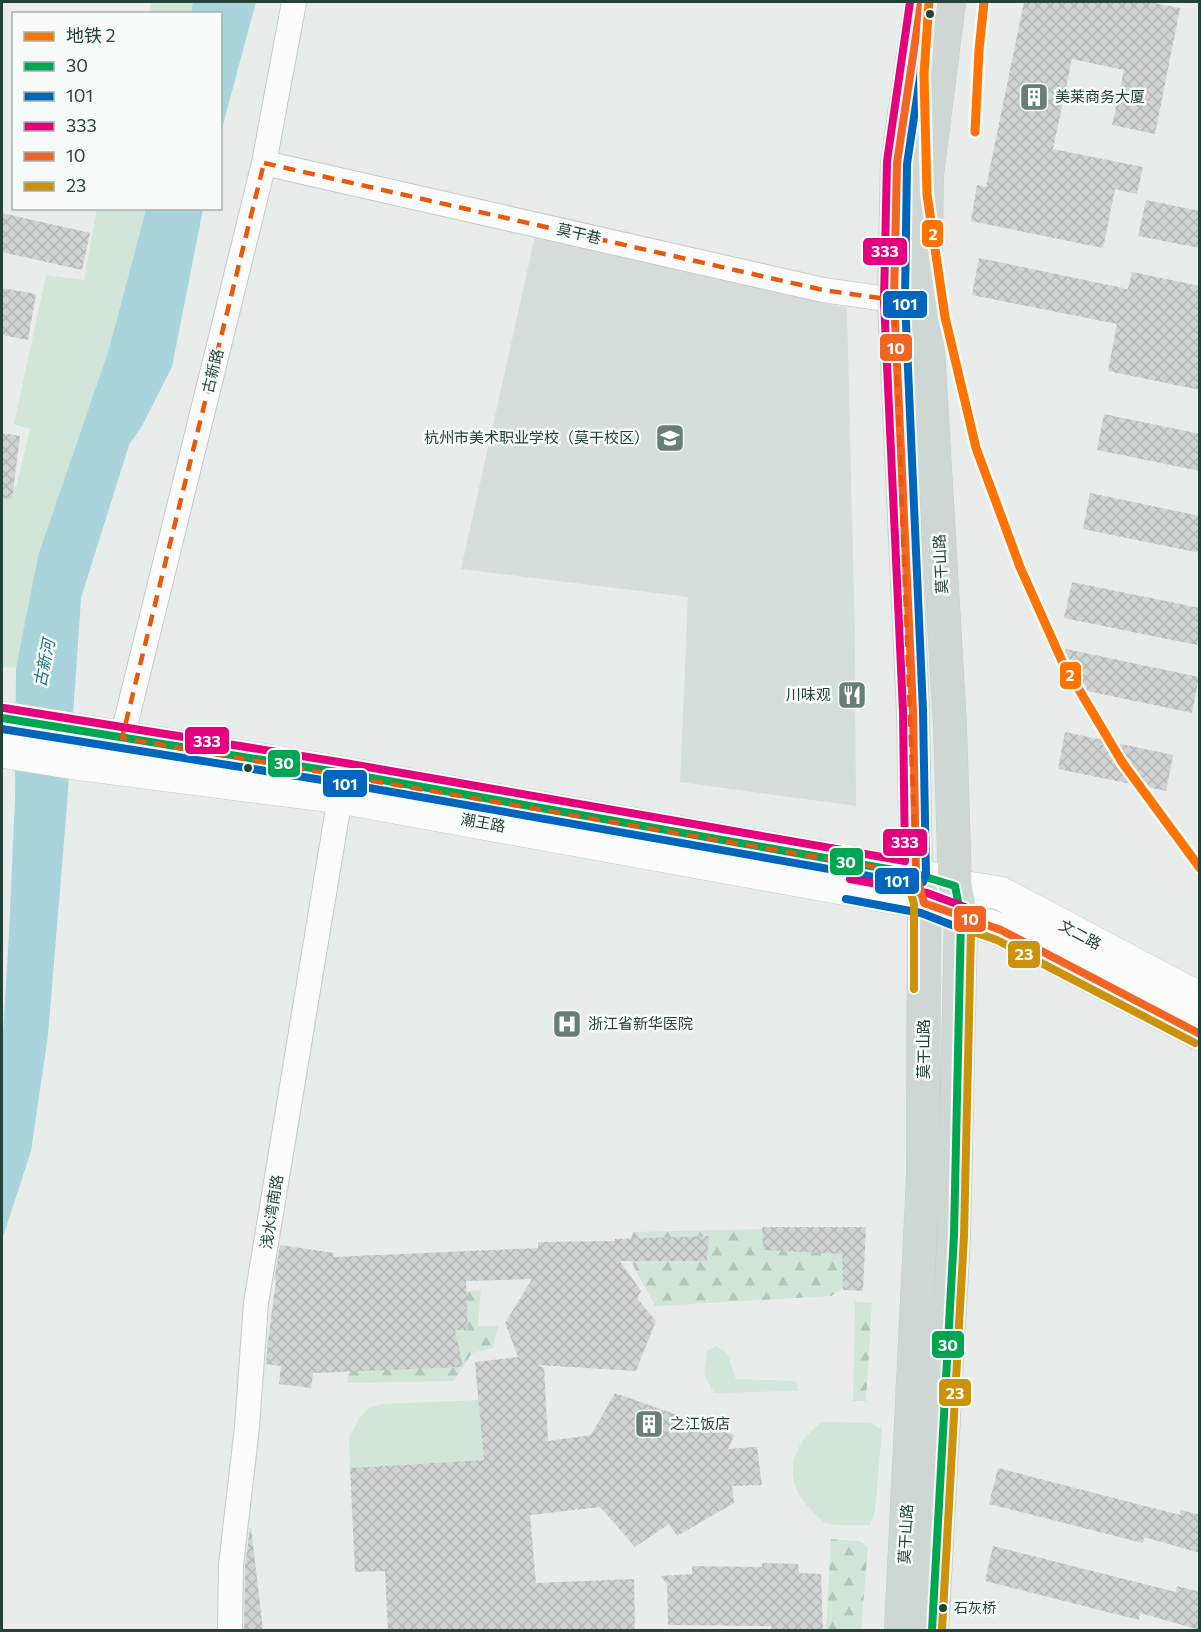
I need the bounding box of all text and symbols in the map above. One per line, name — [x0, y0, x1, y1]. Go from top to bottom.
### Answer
unlabelled marker — [924, 8, 936, 20]
legend — [12, 12, 222, 210]
text: 地铁 2 — [66, 24, 115, 46]
text: 30 — [66, 54, 88, 76]
building icon: 美莱商务大厦 — [1018, 81, 1050, 113]
text: 101 — [66, 84, 93, 106]
place label: 美莱商务大厦 — [1055, 87, 1145, 105]
text: 333 — [66, 114, 97, 136]
text: 10 — [66, 144, 85, 166]
text: 23 — [66, 174, 86, 196]
street label: 莫干巷 — [555, 219, 603, 247]
line badge: 2 — [921, 219, 944, 248]
text: 2 — [928, 224, 938, 243]
line badge: 333 — [862, 237, 908, 266]
text: 333 — [871, 241, 899, 260]
line badge: 101 — [882, 290, 928, 319]
text: 101 — [892, 294, 918, 313]
line badge: 10 — [879, 333, 913, 362]
text: 10 — [887, 338, 905, 357]
street label: 古新路 — [198, 347, 226, 395]
school or university icon: 杭州市美术职业学校（莫干校区） — [654, 422, 686, 454]
place label: 杭州市美术职业学校（莫干校区） — [424, 428, 649, 446]
street label: 莫干山路 — [929, 534, 951, 594]
water label: 古新河 — [30, 635, 58, 688]
line badge: 2 — [1059, 661, 1082, 690]
text: 2 — [1065, 665, 1075, 684]
restaurant icon: 川味观 — [836, 679, 868, 711]
place label: 川味观 — [786, 685, 831, 703]
line badge: 333 — [184, 726, 230, 755]
text: 333 — [193, 731, 221, 750]
line badge: 30 — [267, 749, 301, 778]
text: 30 — [274, 753, 294, 772]
unlabelled marker — [242, 762, 254, 774]
line badge: 101 — [322, 769, 368, 798]
text: 101 — [332, 774, 358, 793]
street label: 潮王路 — [459, 809, 507, 835]
line badge: 333 — [882, 828, 928, 857]
text: 333 — [891, 832, 919, 851]
line badge: 30 — [829, 847, 864, 876]
text: 30 — [836, 852, 856, 871]
line badge: 101 — [874, 867, 920, 895]
text: 101 — [884, 871, 910, 890]
line badge: 10 — [953, 905, 987, 933]
text: 10 — [961, 909, 979, 928]
street label: 文二路 — [1056, 916, 1105, 953]
line badge: 23 — [1007, 940, 1041, 969]
text: 23 — [1015, 944, 1033, 963]
hospital icon: 浙江省新华医院 — [551, 1008, 583, 1040]
place label: 浙江省新华医院 — [588, 1014, 693, 1032]
street label: 莫干山路 — [914, 1019, 932, 1079]
street label: 浅水湾南路 — [256, 1173, 286, 1250]
line badge: 30 — [931, 1330, 965, 1359]
text: 30 — [938, 1335, 958, 1354]
line badge: 23 — [938, 1378, 972, 1407]
text: 23 — [946, 1383, 964, 1402]
building icon: 之江饭店 — [633, 1408, 665, 1440]
place label: 之江饭店 — [670, 1414, 730, 1432]
street label: 莫干山路 — [894, 1504, 916, 1564]
place label: 石灰桥 — [954, 1599, 996, 1616]
marker: 石灰桥 — [937, 1602, 949, 1614]

